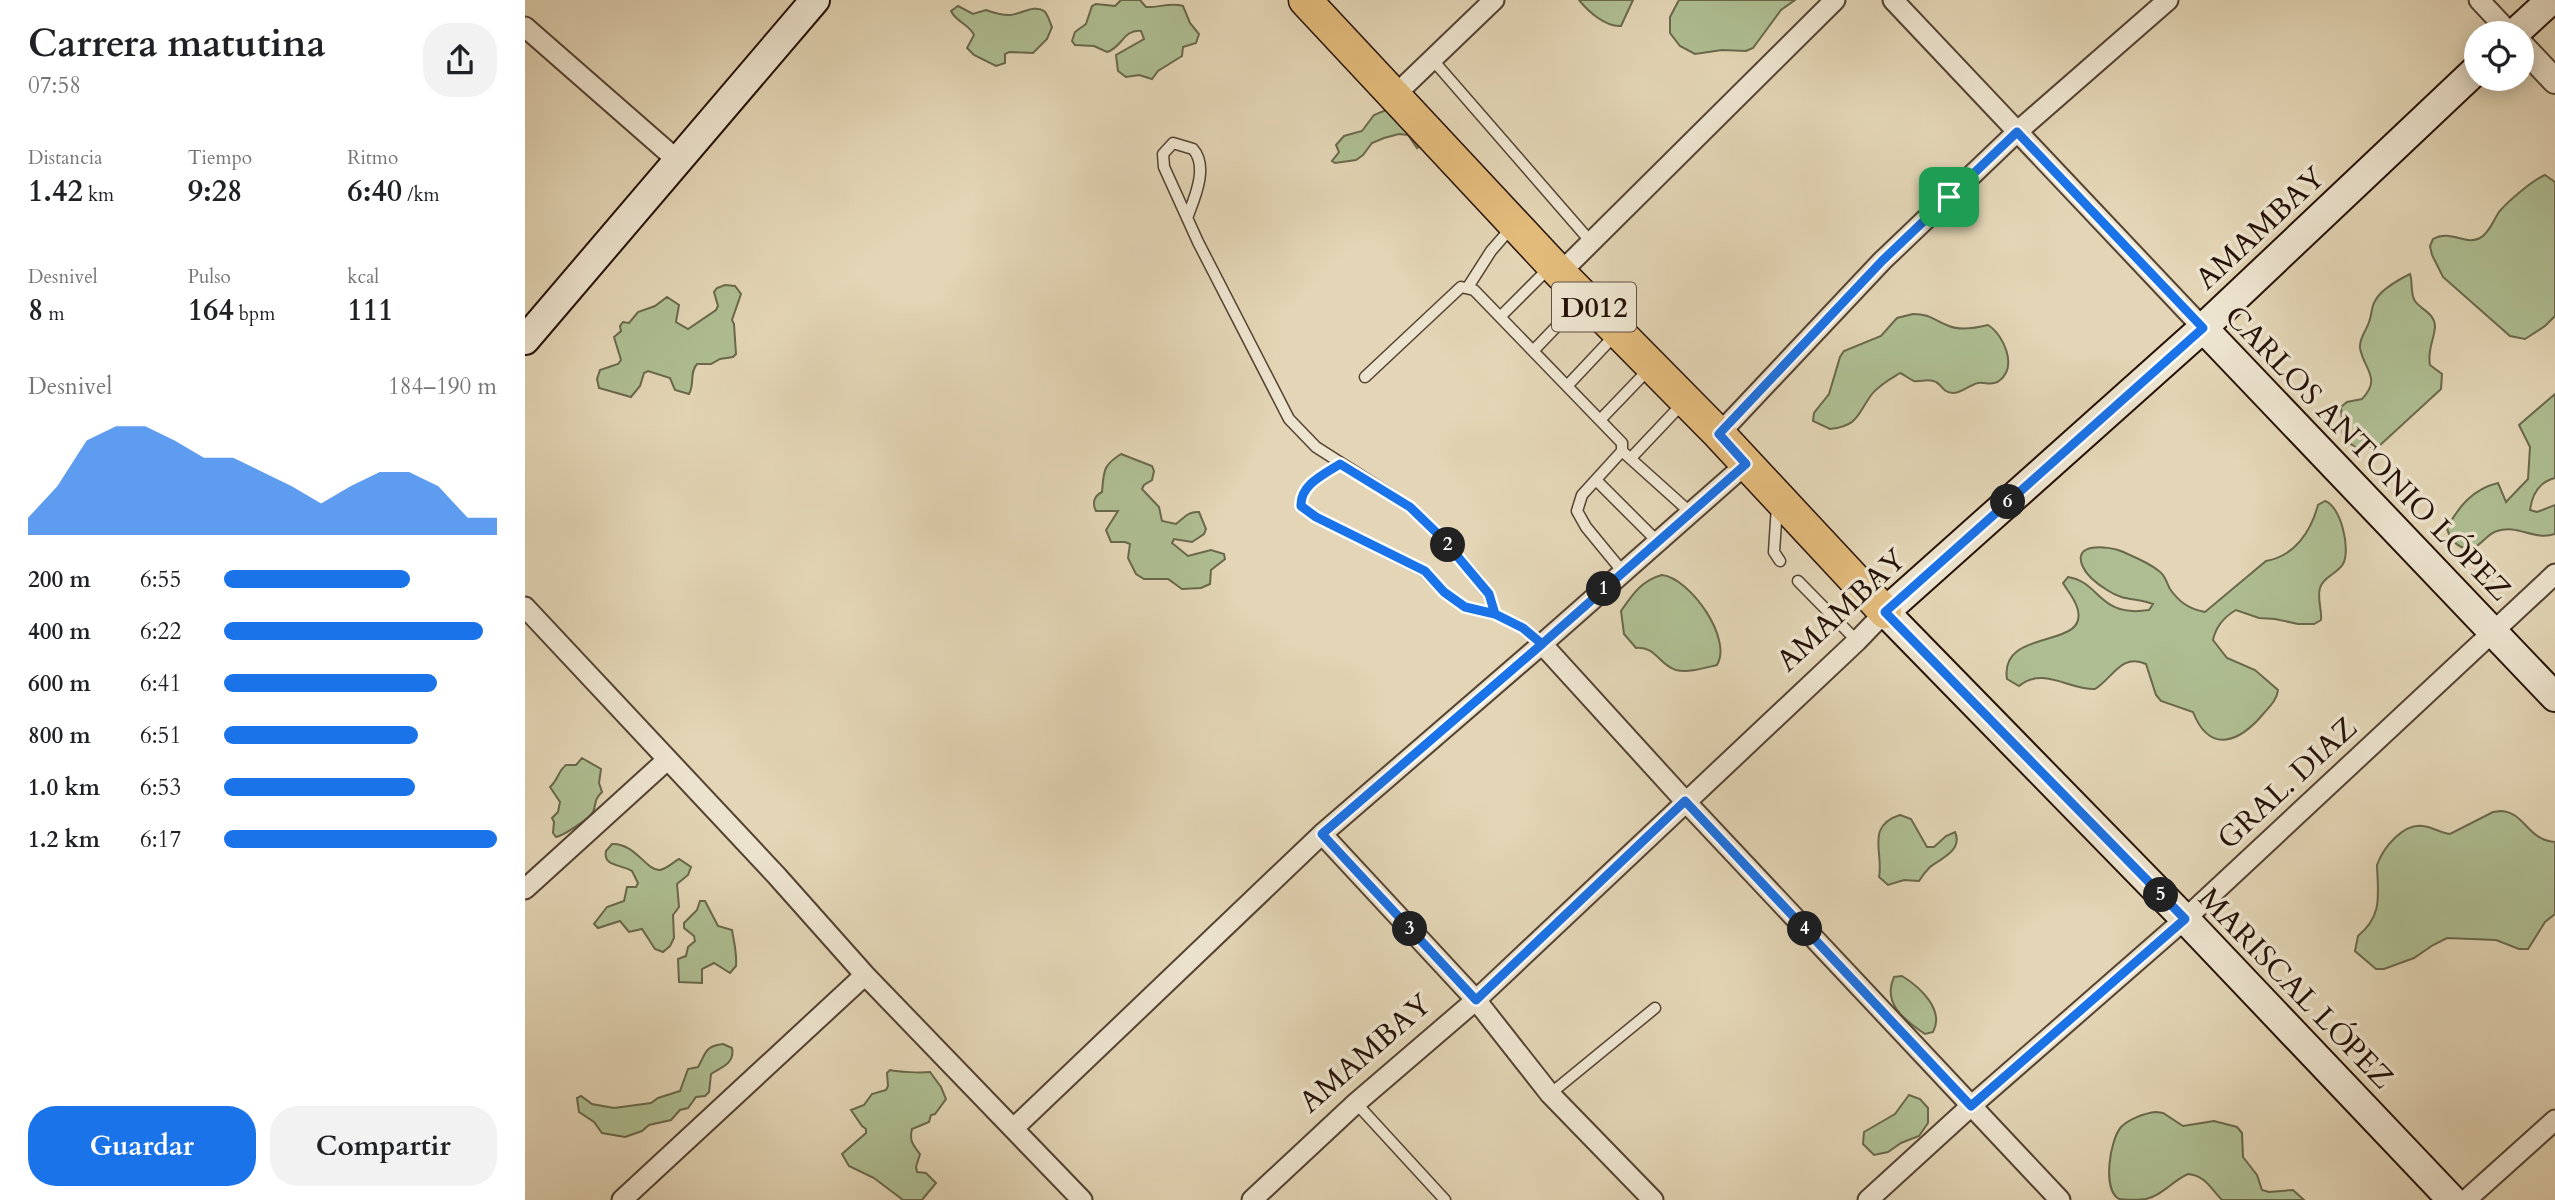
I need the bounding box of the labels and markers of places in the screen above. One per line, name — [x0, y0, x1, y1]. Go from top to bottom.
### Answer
pin — [1919, 167, 1979, 227]
pin: 6 — [1991, 484, 2025, 520]
pin: 2 — [1431, 528, 1465, 562]
pin: 1 — [1587, 572, 1621, 606]
pin: 5 — [2143, 878, 2179, 912]
pin: 3 — [1393, 912, 1428, 946]
pin: 4 — [1787, 912, 1823, 946]

